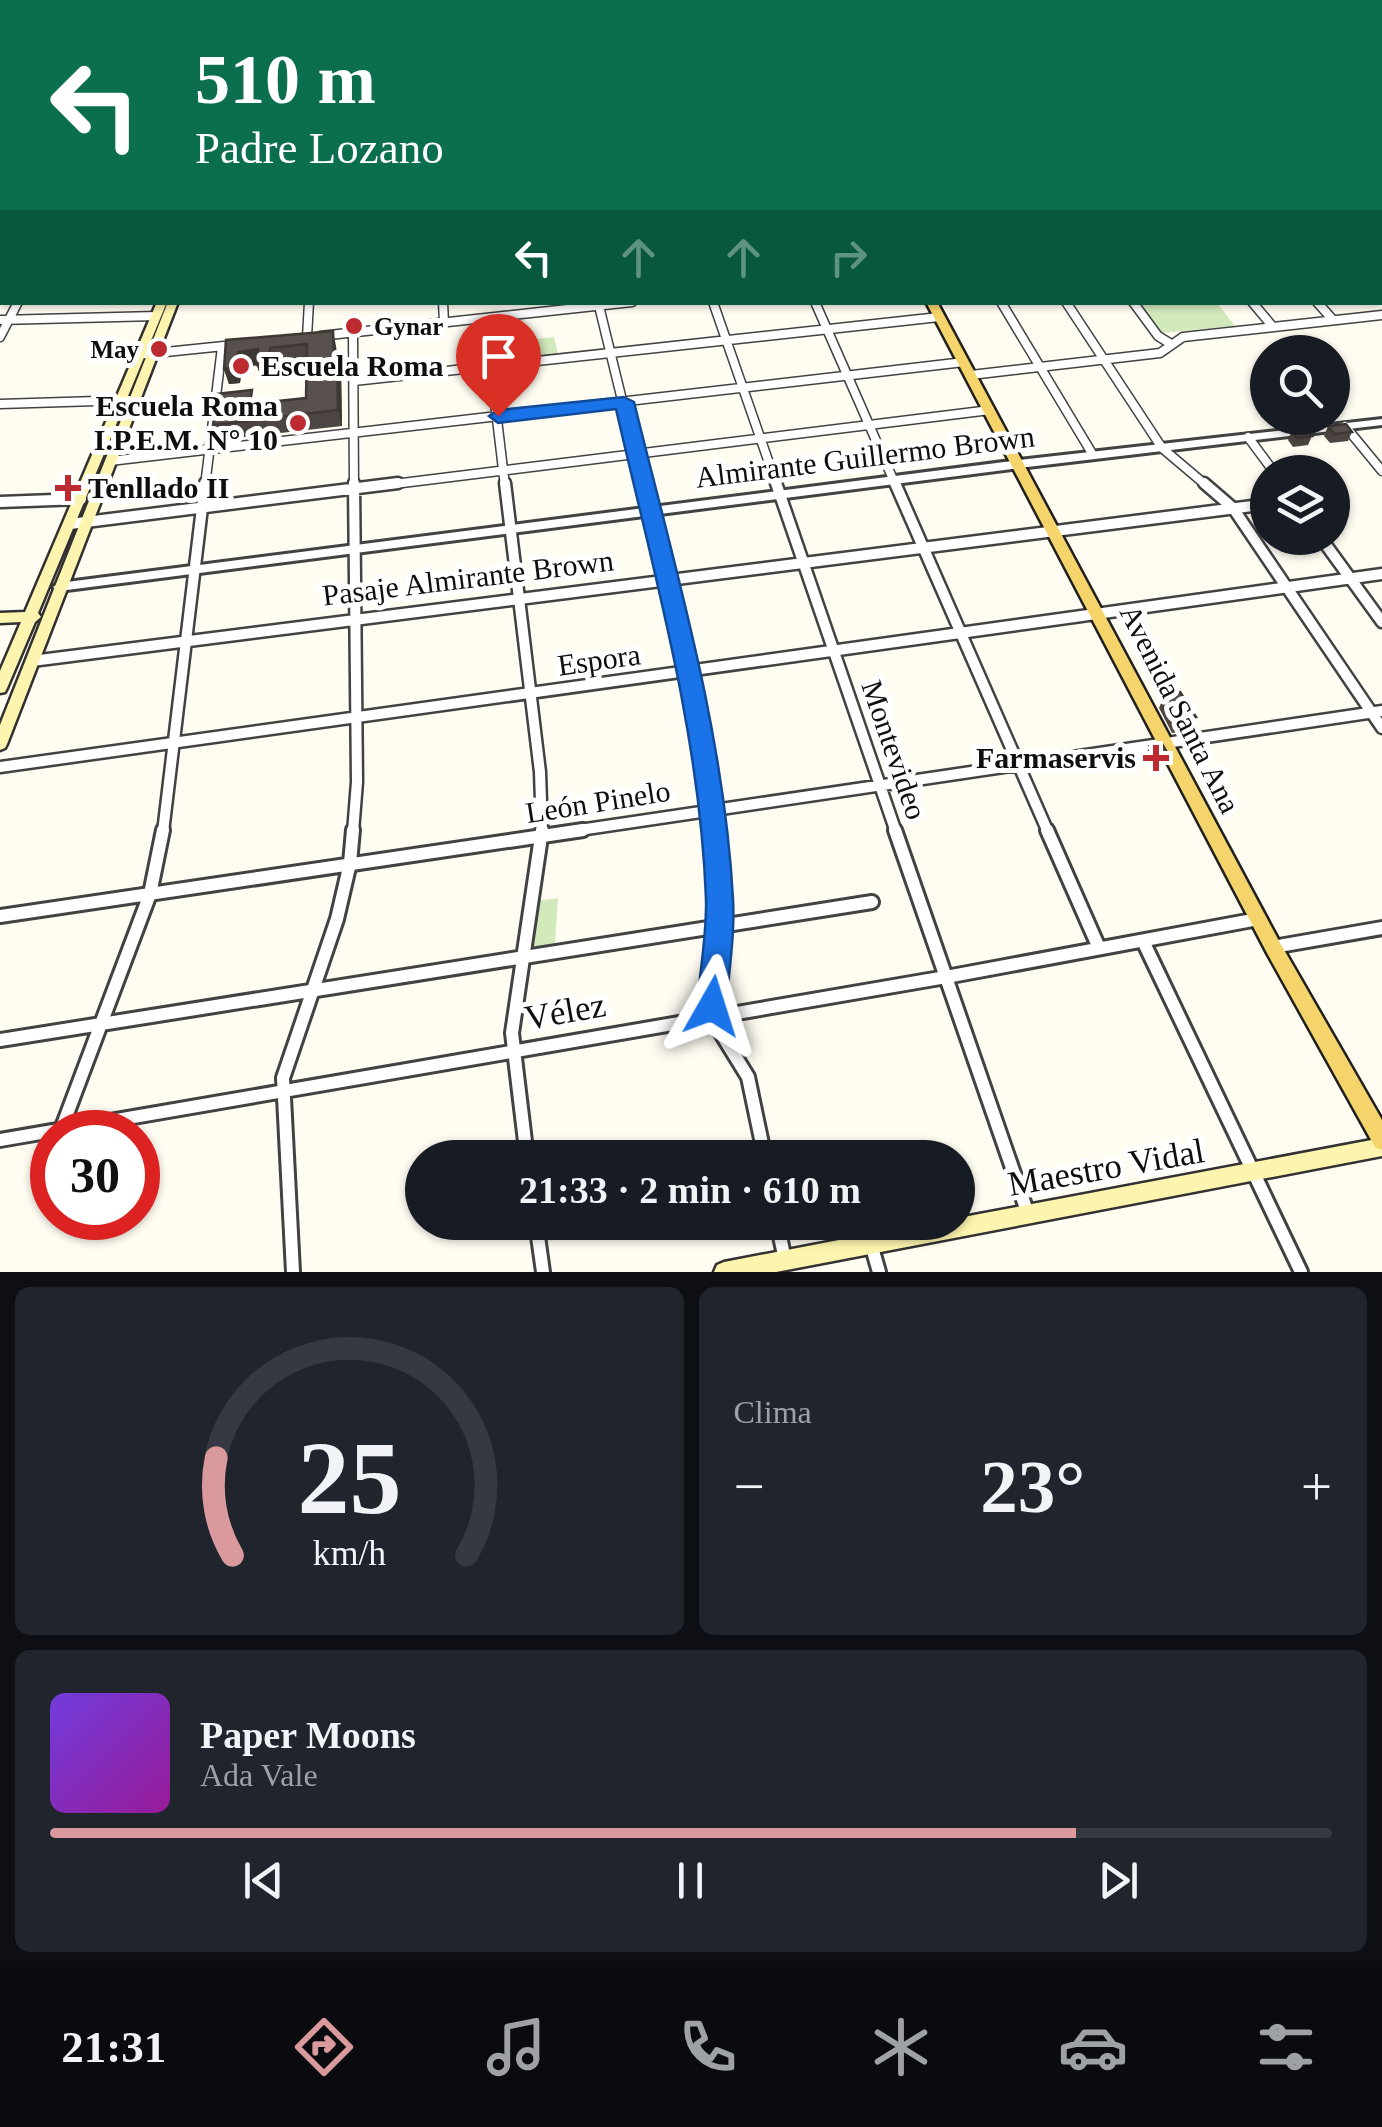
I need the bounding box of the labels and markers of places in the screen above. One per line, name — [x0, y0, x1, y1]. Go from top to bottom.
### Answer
place label: Gynar — [374, 313, 443, 340]
pin — [456, 314, 541, 417]
marker: Gynar — [343, 315, 365, 337]
place label: May — [90, 336, 139, 363]
marker: May — [148, 338, 170, 360]
place label: Escuela Roma — [261, 349, 444, 382]
marker: Escuela Roma — [230, 355, 252, 377]
place label: Escuela Roma I.P.E.M. N° 10 — [94, 389, 278, 456]
marker: Escuela Roma I.P.E.M. N° 10 — [287, 412, 309, 434]
place label: Tenllado II — [88, 471, 229, 504]
marker: Tenllado II — [57, 477, 79, 499]
place label: Farmaservis — [976, 741, 1136, 774]
marker: Farmaservis — [1145, 747, 1167, 769]

